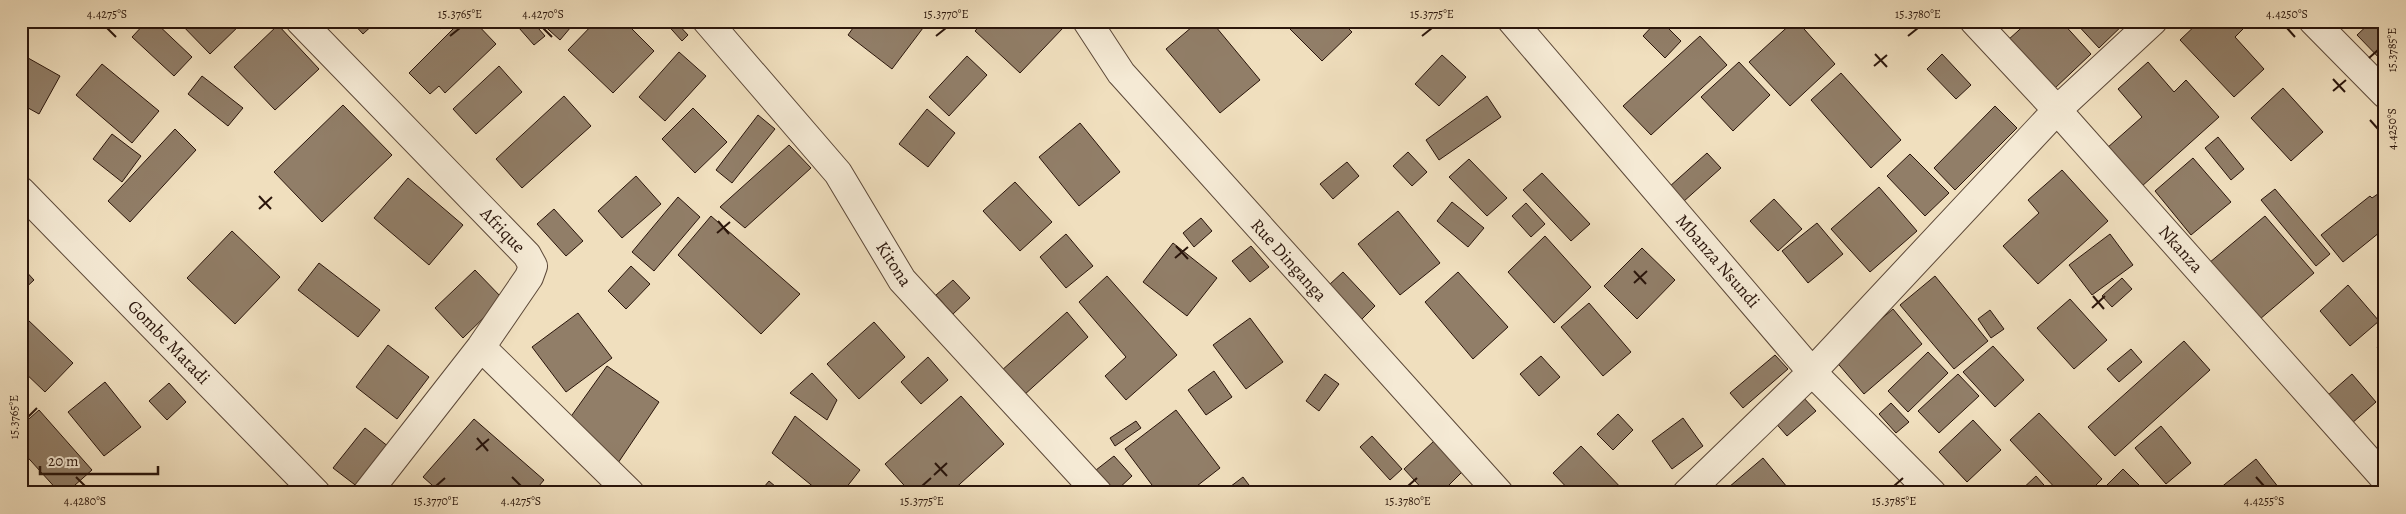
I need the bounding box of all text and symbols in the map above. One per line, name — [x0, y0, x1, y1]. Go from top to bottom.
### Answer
text: 4.4275°S — [87, 6, 127, 22]
text: 15.3765°E — [438, 6, 482, 22]
text: 4.4270°S — [522, 6, 564, 22]
text: 15.3770°E — [923, 6, 969, 22]
text: 15.3775°E — [1410, 6, 1454, 22]
text: 15.3780°E — [1895, 6, 1941, 22]
text: 4.4250°S — [2266, 6, 2308, 22]
text: 15.3785°E — [2384, 28, 2400, 72]
text: 4.4250°S — [2384, 108, 2400, 150]
street label: Afrique — [474, 201, 531, 258]
street label: Mbanza Nsundi — [1671, 209, 1765, 313]
street label: Rue Dinganga — [1245, 213, 1333, 307]
street label: Nkanza — [2153, 220, 2209, 278]
street label: Kitona — [870, 237, 918, 292]
street label: Gombe Matadi — [123, 294, 215, 390]
text: 15.3765°E — [6, 395, 22, 439]
scale bar — [40, 444, 158, 476]
text: 20 m — [48, 451, 79, 471]
text: 4.4280°S — [64, 493, 106, 509]
text: 15.3770°E — [413, 493, 459, 509]
text: 4.4275°S — [501, 493, 541, 509]
text: 15.3775°E — [900, 493, 944, 509]
text: 15.3780°E — [1385, 493, 1431, 509]
text: 15.3785°E — [1872, 493, 1916, 509]
text: 4.4255°S — [2244, 493, 2284, 509]

